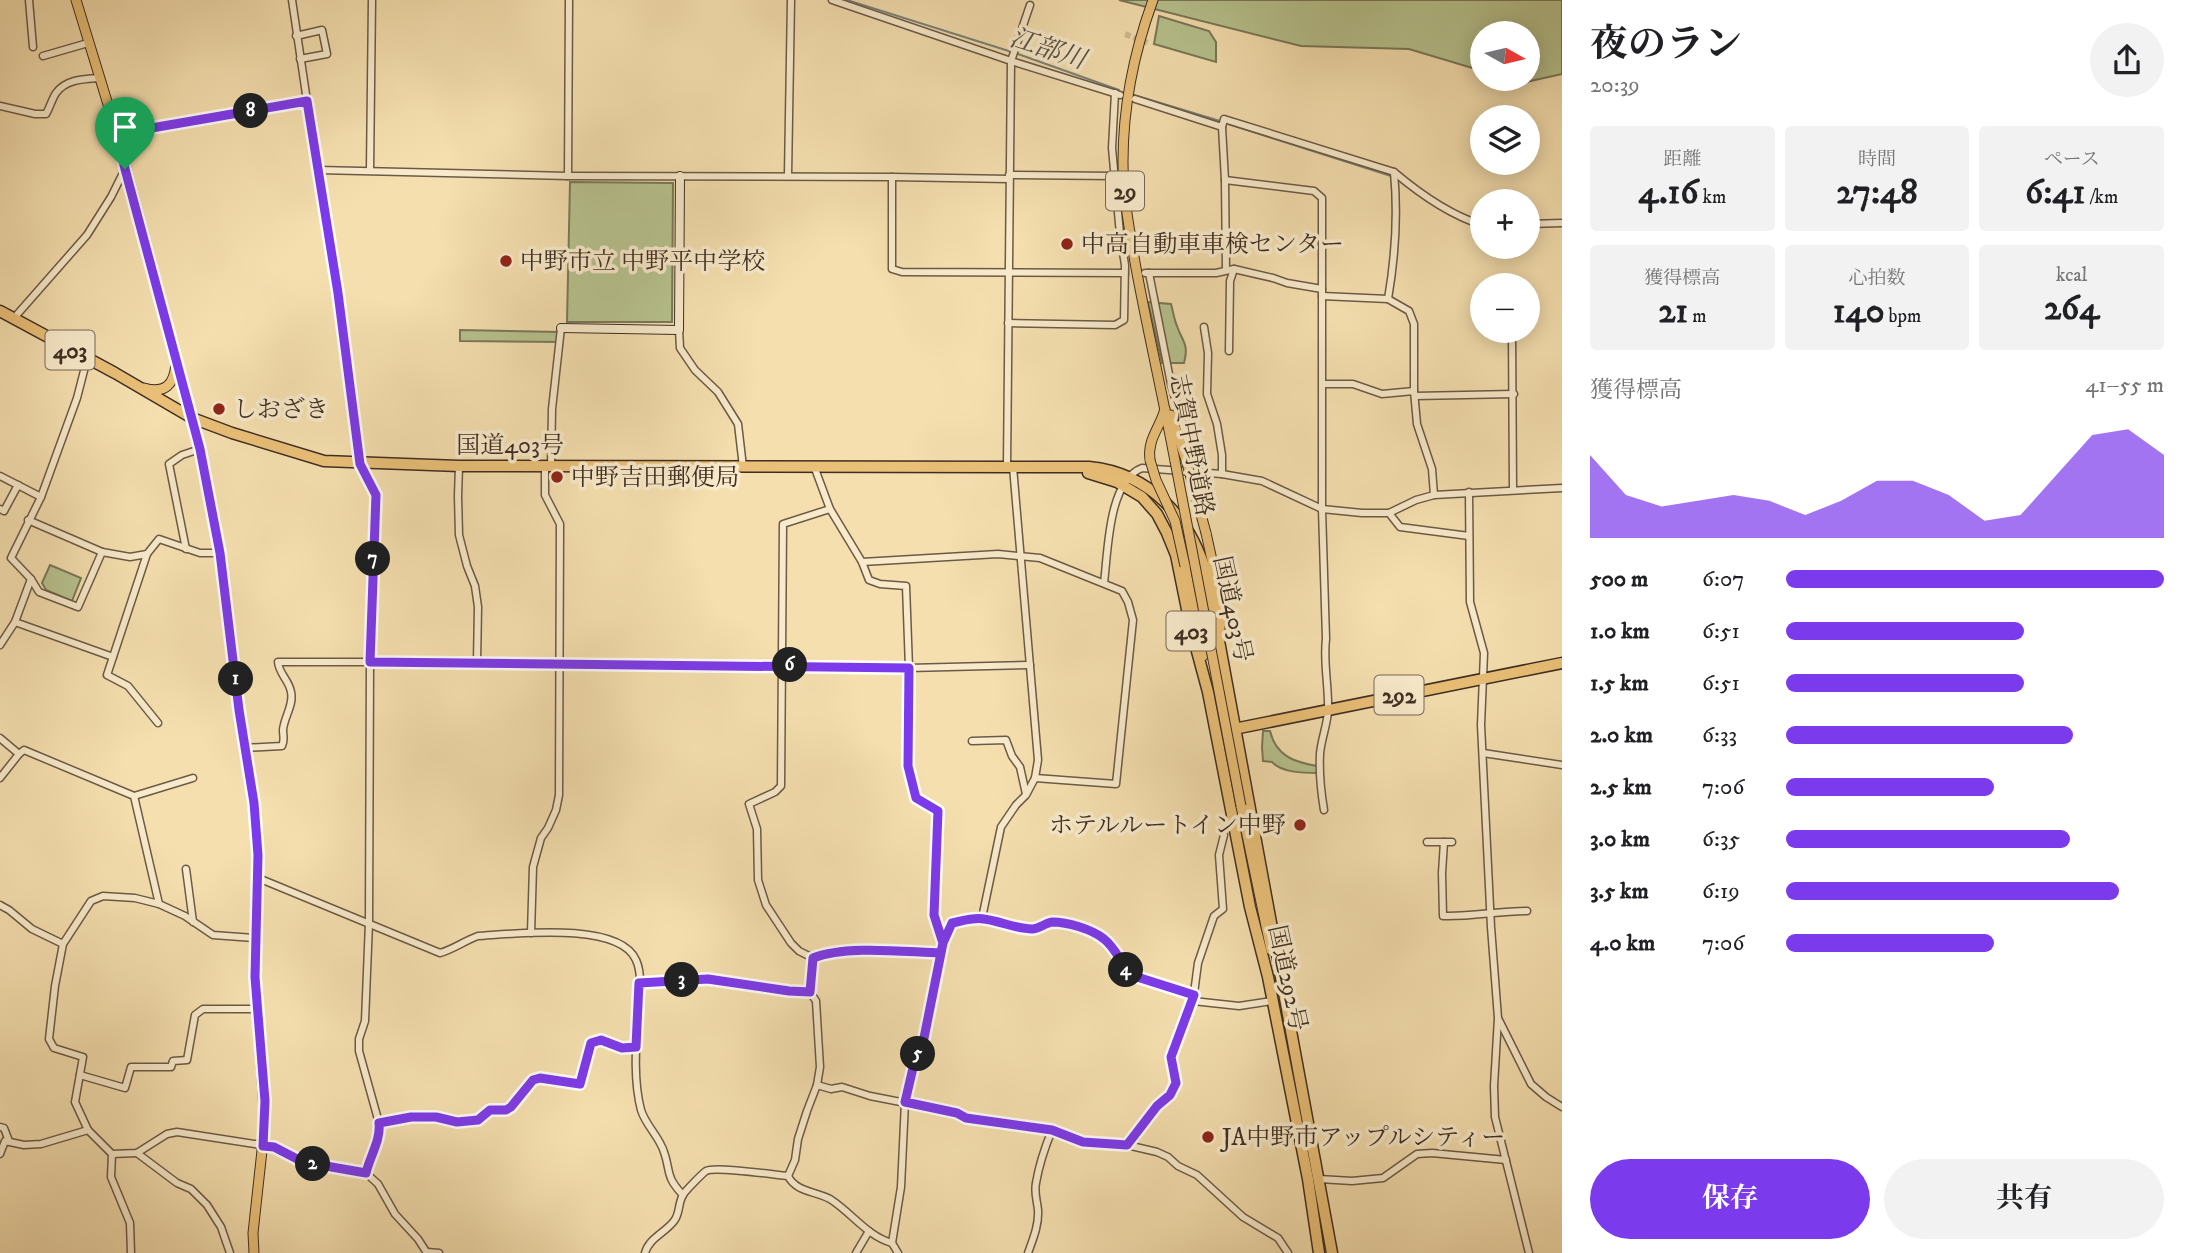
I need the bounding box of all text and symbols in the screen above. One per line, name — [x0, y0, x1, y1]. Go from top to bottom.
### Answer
north arrow — [1470, 21, 1540, 91]
map controls — [1470, 21, 1540, 343]
text: 夜のラン — [1590, 21, 1742, 69]
water label: 江部川 — [1005, 22, 1093, 78]
button: share — [2090, 23, 2164, 97]
text: 20:39 — [1590, 71, 1640, 100]
pin: 8 — [233, 94, 268, 128]
pin — [95, 97, 155, 169]
text: 8 — [246, 99, 255, 122]
button: layers — [1470, 105, 1540, 175]
icon: arrive — [106, 108, 144, 146]
text: 距離 — [1663, 148, 1701, 171]
text: 時間 — [1858, 148, 1896, 171]
text: ペース — [2044, 148, 2100, 171]
text: 4.16 — [1638, 171, 1699, 215]
text: 27:48 — [1836, 171, 1918, 215]
text: 6:41 — [2025, 171, 2085, 215]
road number: 29 — [1106, 172, 1144, 210]
text: km — [1699, 186, 1726, 209]
text: /km — [2085, 186, 2118, 209]
button: + — [1470, 189, 1540, 259]
place label: 中高自動車車検センター — [1081, 230, 1344, 260]
marker: 中高自動車車検センター — [1059, 236, 1075, 252]
place label: 中野市立 中野平中学校 — [520, 247, 765, 277]
marker: 中野市立 中野平中学校 — [498, 253, 514, 269]
text: kcal — [2056, 264, 2087, 287]
text: 獲得標高 — [1644, 267, 1720, 290]
text: 心拍数 — [1848, 267, 1906, 290]
button: − — [1470, 273, 1540, 343]
text: 264 — [2044, 287, 2099, 331]
text: 21 — [1658, 290, 1688, 334]
text: 140 — [1833, 290, 1885, 334]
text: m — [1688, 305, 1707, 328]
text: bpm — [1885, 305, 1921, 328]
road number: 403 — [46, 330, 94, 370]
text: 41–55 m — [2085, 371, 2164, 400]
street label: 志賀中野道路 — [1163, 372, 1219, 519]
text: 獲得標高 — [1590, 376, 1682, 405]
place label: しおざき — [233, 395, 329, 425]
marker: しおざき — [211, 401, 227, 417]
street label: 国道403号 — [456, 431, 564, 461]
place label: 中野吉田郵便局 — [571, 463, 739, 493]
marker: 中野吉田郵便局 — [549, 469, 565, 485]
pin: 7 — [356, 542, 390, 576]
text: 7 — [367, 547, 378, 570]
street label: 国道403号 — [1206, 553, 1258, 665]
text: 500 m — [1590, 565, 1648, 594]
text: 6:07 — [1702, 565, 1744, 594]
road number: 403 — [1166, 611, 1216, 650]
text: 1.0 km — [1590, 617, 1650, 646]
text: 6:51 — [1702, 617, 1740, 646]
pin: 6 — [772, 648, 808, 682]
text: 6 — [785, 653, 794, 676]
pin: 1 — [218, 662, 254, 696]
text: 1 — [232, 667, 239, 690]
text: 1.5 km — [1590, 669, 1649, 698]
text: 6:51 — [1702, 669, 1740, 698]
road number: 292 — [1374, 676, 1424, 715]
text: 2.0 km — [1590, 721, 1653, 750]
text: 6:33 — [1702, 721, 1737, 750]
text: 2.5 km — [1590, 773, 1652, 802]
text: 7:06 — [1702, 773, 1744, 802]
place label: ホテルルートイン中野 — [1049, 811, 1286, 841]
marker: ホテルルートイン中野 — [1292, 817, 1308, 833]
text: 3.0 km — [1590, 825, 1650, 854]
text: 6:35 — [1702, 825, 1740, 854]
text: 3.5 km — [1590, 877, 1649, 906]
text: 6:19 — [1702, 877, 1740, 906]
street label: 国道292号 — [1261, 922, 1313, 1034]
text: 4.0 km — [1590, 929, 1655, 958]
text: 7:06 — [1702, 929, 1744, 958]
pin: 4 — [1108, 953, 1144, 988]
text: 4 — [1120, 958, 1131, 981]
pin: 3 — [664, 962, 700, 998]
text: 3 — [678, 968, 685, 991]
pin: 5 — [900, 1036, 936, 1072]
text: 5 — [913, 1042, 922, 1065]
place label: JA中野市アップルシティー — [1220, 1123, 1505, 1153]
marker: JA中野市アップルシティー — [1200, 1129, 1216, 1145]
pin: 2 — [296, 1146, 330, 1182]
text: 2 — [308, 1152, 317, 1175]
button: 保存 — [1590, 1159, 1870, 1239]
button: 共有 — [1884, 1159, 2164, 1239]

